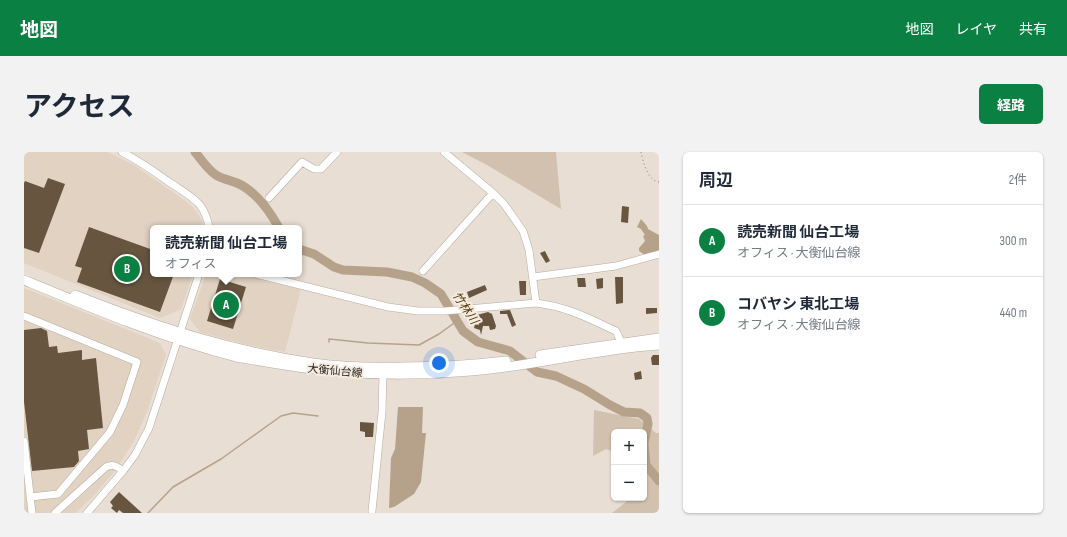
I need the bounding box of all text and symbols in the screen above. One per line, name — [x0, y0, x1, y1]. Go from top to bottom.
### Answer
text: 地図 — [20, 19, 58, 42]
text: 地図 — [905, 21, 933, 38]
text: レイヤ — [955, 21, 997, 38]
text: 共有 — [1019, 21, 1047, 38]
button: 経路 — [979, 84, 1043, 124]
text: アクセス — [24, 91, 135, 124]
text: 周辺 — [699, 171, 733, 191]
text: 2件 — [1009, 172, 1027, 188]
text: 読売新聞 仙台工場 — [737, 223, 859, 242]
popup — [150, 225, 302, 277]
text: A — [709, 233, 715, 249]
text: 300 m — [1000, 233, 1027, 249]
text: 読売新聞 仙台工場 — [165, 234, 287, 253]
text: オフィス · 大衡仙台線 — [737, 245, 860, 261]
pin: B — [114, 254, 140, 284]
text: オフィス — [165, 256, 217, 272]
water label: 竹林川 — [449, 289, 482, 329]
pin: A — [213, 290, 239, 320]
text: コバヤシ 東北工場 — [737, 295, 859, 314]
text: B — [709, 305, 715, 321]
text: 440 m — [1000, 305, 1027, 321]
text: オフィス · 大衡仙台線 — [737, 317, 860, 333]
your location — [429, 353, 449, 373]
street label: 大衡仙台線 — [307, 362, 363, 380]
map controls — [611, 429, 647, 501]
button: + — [611, 429, 647, 465]
button: − — [611, 465, 647, 501]

